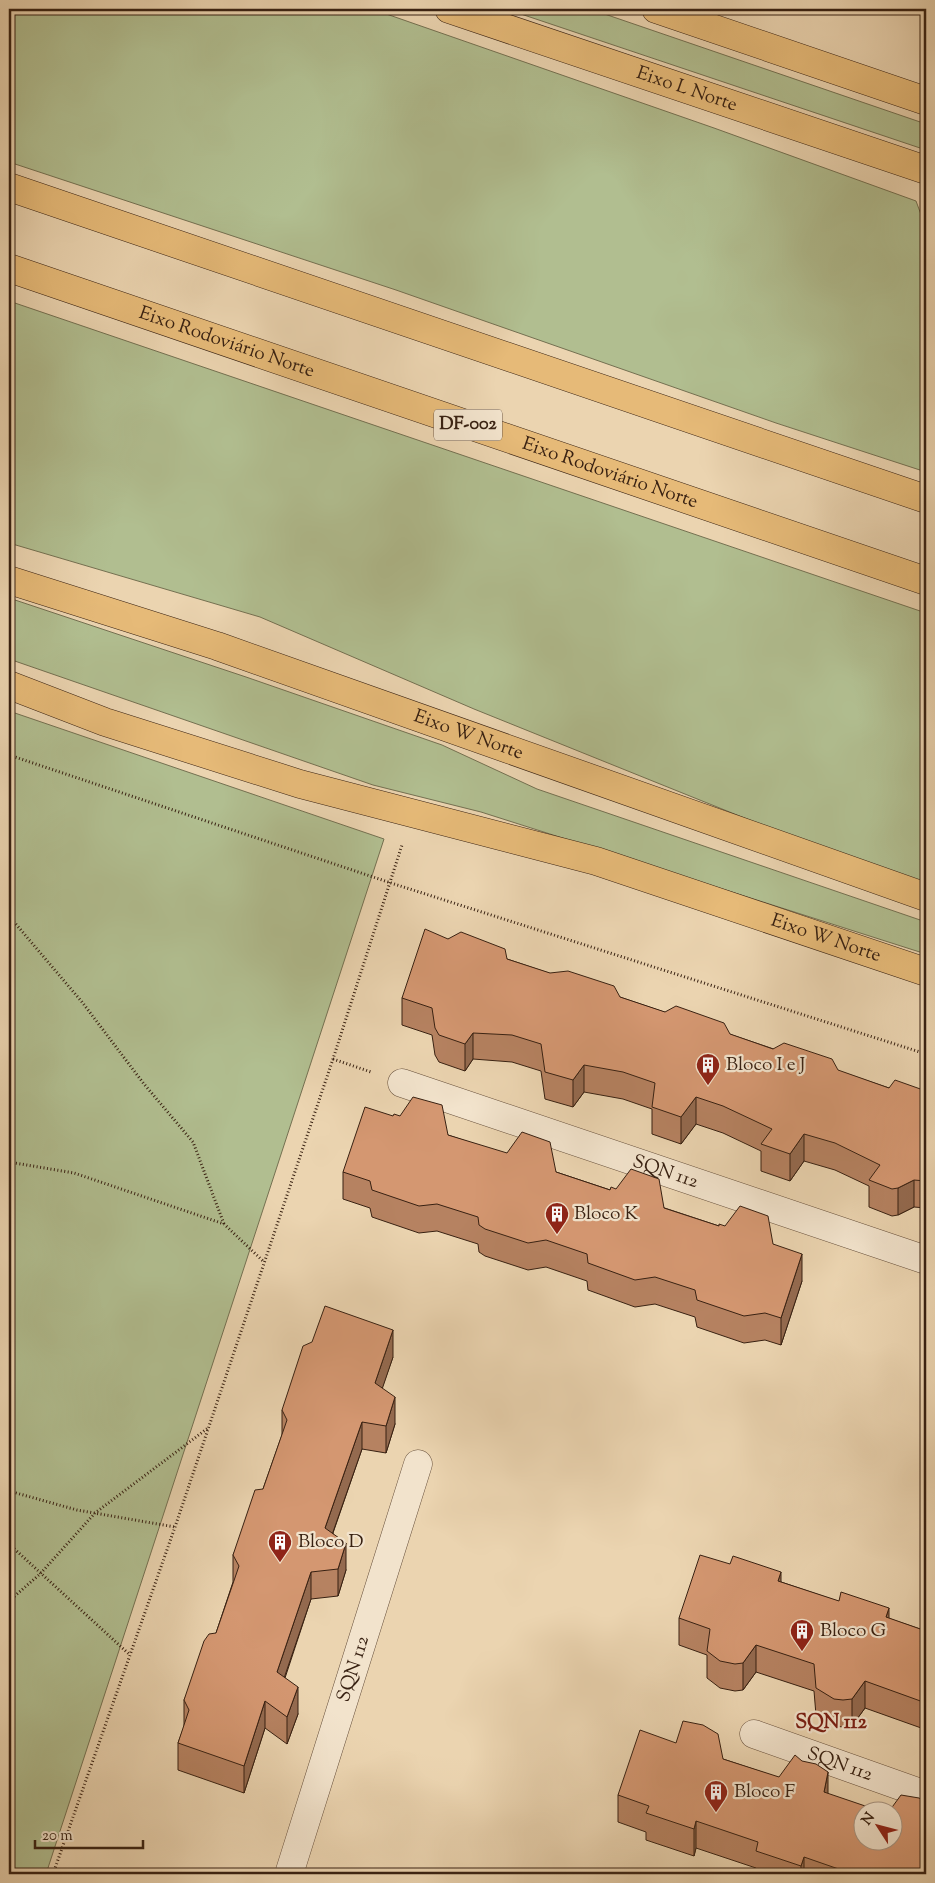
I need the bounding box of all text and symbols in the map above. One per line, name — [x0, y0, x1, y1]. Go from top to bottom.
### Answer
street label: Eixo L Norte — [633, 60, 741, 119]
street label: Eixo Rodoviário Norte — [135, 300, 318, 385]
road number: DF-002 — [434, 410, 502, 440]
street label: Eixo Rodoviário Norte — [518, 431, 702, 516]
street label: Eixo W Norte — [410, 703, 527, 767]
street label: Eixo W Norte — [767, 907, 885, 969]
building icon: Bloco I e J — [695, 1052, 721, 1086]
place label: Bloco I e J — [726, 1052, 806, 1079]
street label: SQN 112 — [629, 1148, 702, 1196]
building icon: Bloco K — [544, 1201, 570, 1235]
place label: Bloco K — [574, 1201, 638, 1228]
building icon: Bloco D — [267, 1529, 293, 1563]
place label: Bloco D — [298, 1529, 363, 1556]
building icon: Bloco G — [789, 1618, 815, 1652]
place label: Bloco G — [820, 1618, 886, 1645]
street label: SQN 112 — [330, 1632, 377, 1705]
district label: SQN 112 — [795, 1709, 867, 1738]
street label: SQN 112 — [803, 1740, 876, 1789]
building icon: Bloco F — [703, 1779, 729, 1813]
place label: Bloco F — [734, 1779, 795, 1806]
north arrow — [852, 1800, 902, 1850]
text: N — [858, 1809, 880, 1830]
scale bar — [35, 1818, 142, 1850]
text: 20 m — [42, 1826, 73, 1847]

